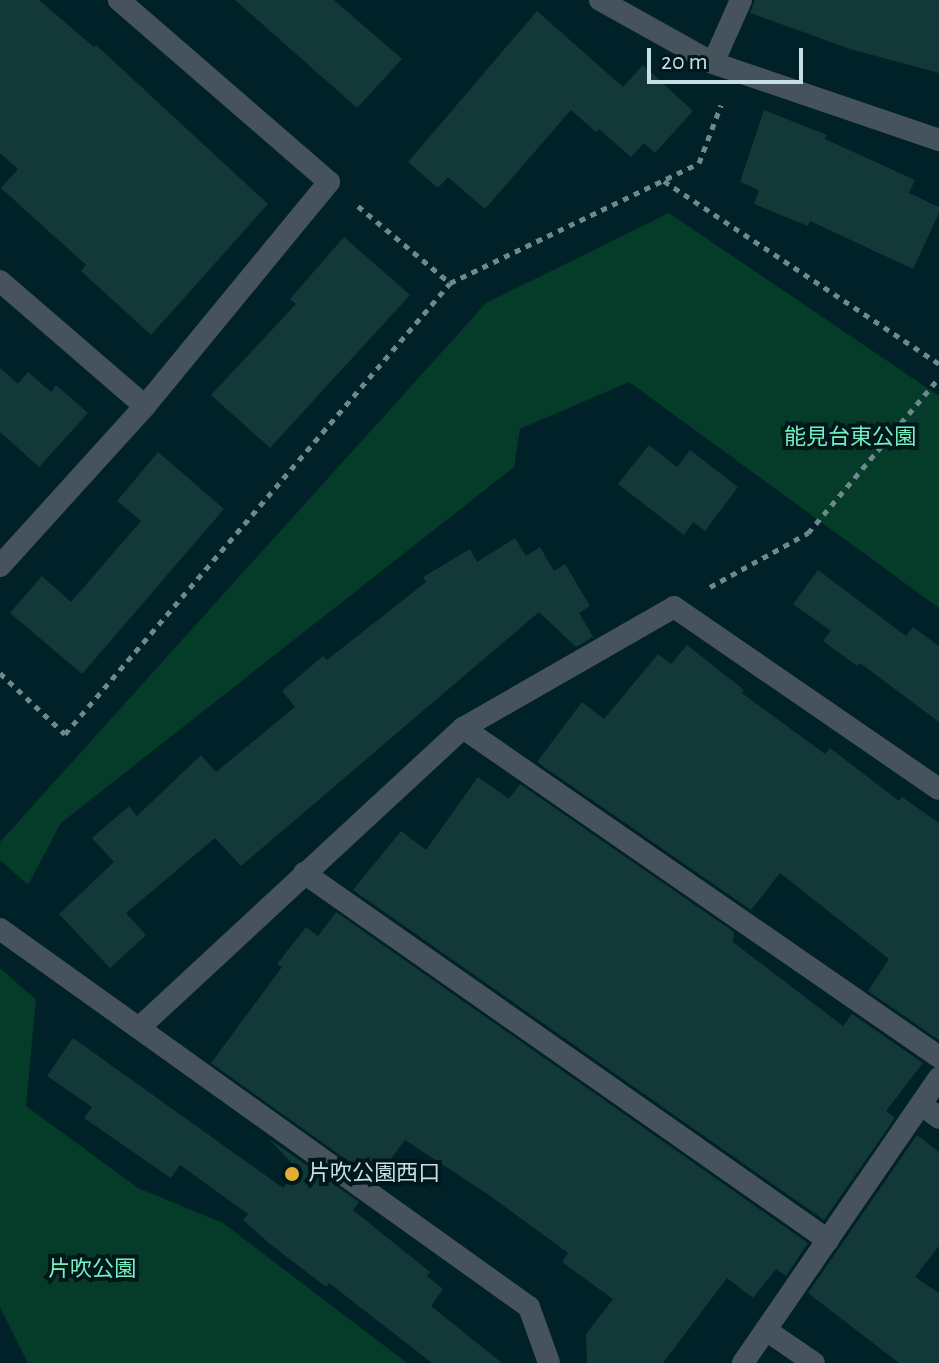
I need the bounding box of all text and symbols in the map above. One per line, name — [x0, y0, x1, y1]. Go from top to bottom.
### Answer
scale bar — [651, 32, 807, 82]
text: 20 m — [661, 50, 708, 74]
park label: 能見台東公園 — [784, 425, 916, 451]
place label: 片吹公園西口 — [308, 1161, 440, 1187]
marker: 片吹公園西口 — [283, 1165, 301, 1183]
park label: 片吹公園 — [48, 1257, 136, 1283]

